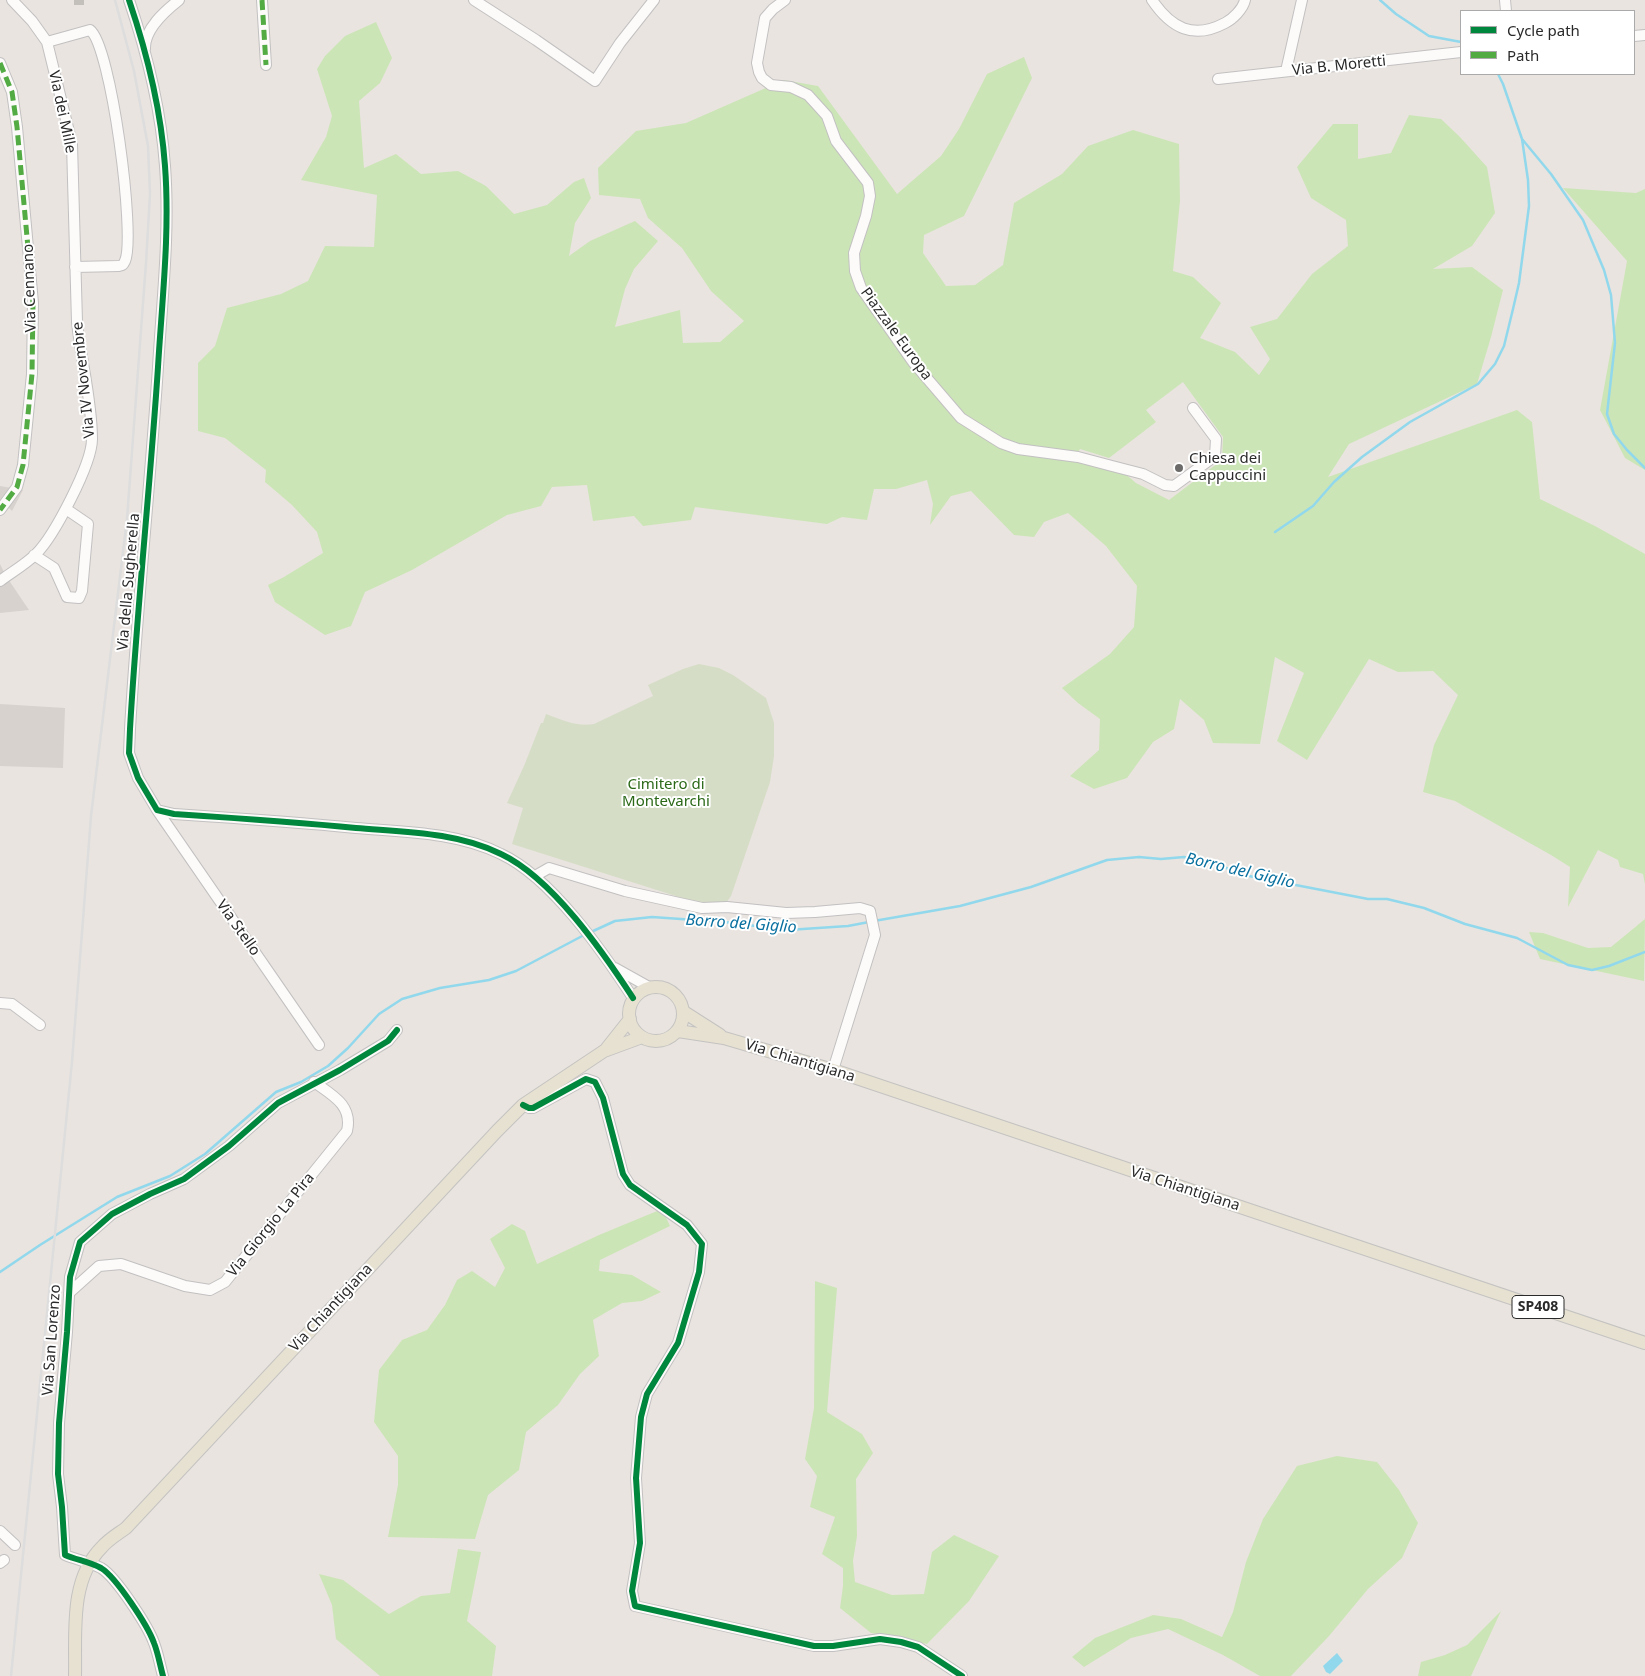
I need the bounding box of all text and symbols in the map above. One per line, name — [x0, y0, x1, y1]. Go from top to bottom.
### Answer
legend — [1460, 10, 1635, 75]
text: Cycle path — [1507, 20, 1580, 40]
text: Path — [1507, 45, 1539, 65]
street label: Via B. Moretti — [1291, 52, 1387, 80]
street label: Via dei Mille — [44, 69, 80, 155]
street label: Via Cennano — [19, 244, 41, 332]
street label: Piazzale Europa — [856, 284, 936, 384]
street label: Via IV Novembre — [69, 321, 99, 439]
place label: Chiesa dei Cappuccini — [1189, 450, 1266, 485]
marker: Chiesa dei Cappuccini — [1173, 462, 1185, 474]
street label: Via della Sugherella — [114, 513, 144, 651]
park label: Cimitero di Montevarchi — [622, 776, 710, 811]
water label: Borro del Giglio — [1184, 849, 1296, 893]
street label: Via Stello — [212, 897, 264, 959]
water label: Borro del Giglio — [685, 911, 797, 937]
street label: Via Chiantigiana — [743, 1036, 857, 1086]
street label: Via Chiantigiana — [1128, 1163, 1242, 1215]
street label: Via Giorgio La Pira — [224, 1169, 318, 1281]
street label: Via Chiantigiana — [286, 1260, 376, 1356]
street label: Via San Lorenzo — [39, 1284, 65, 1396]
road number: SP408 — [1512, 1295, 1564, 1318]

